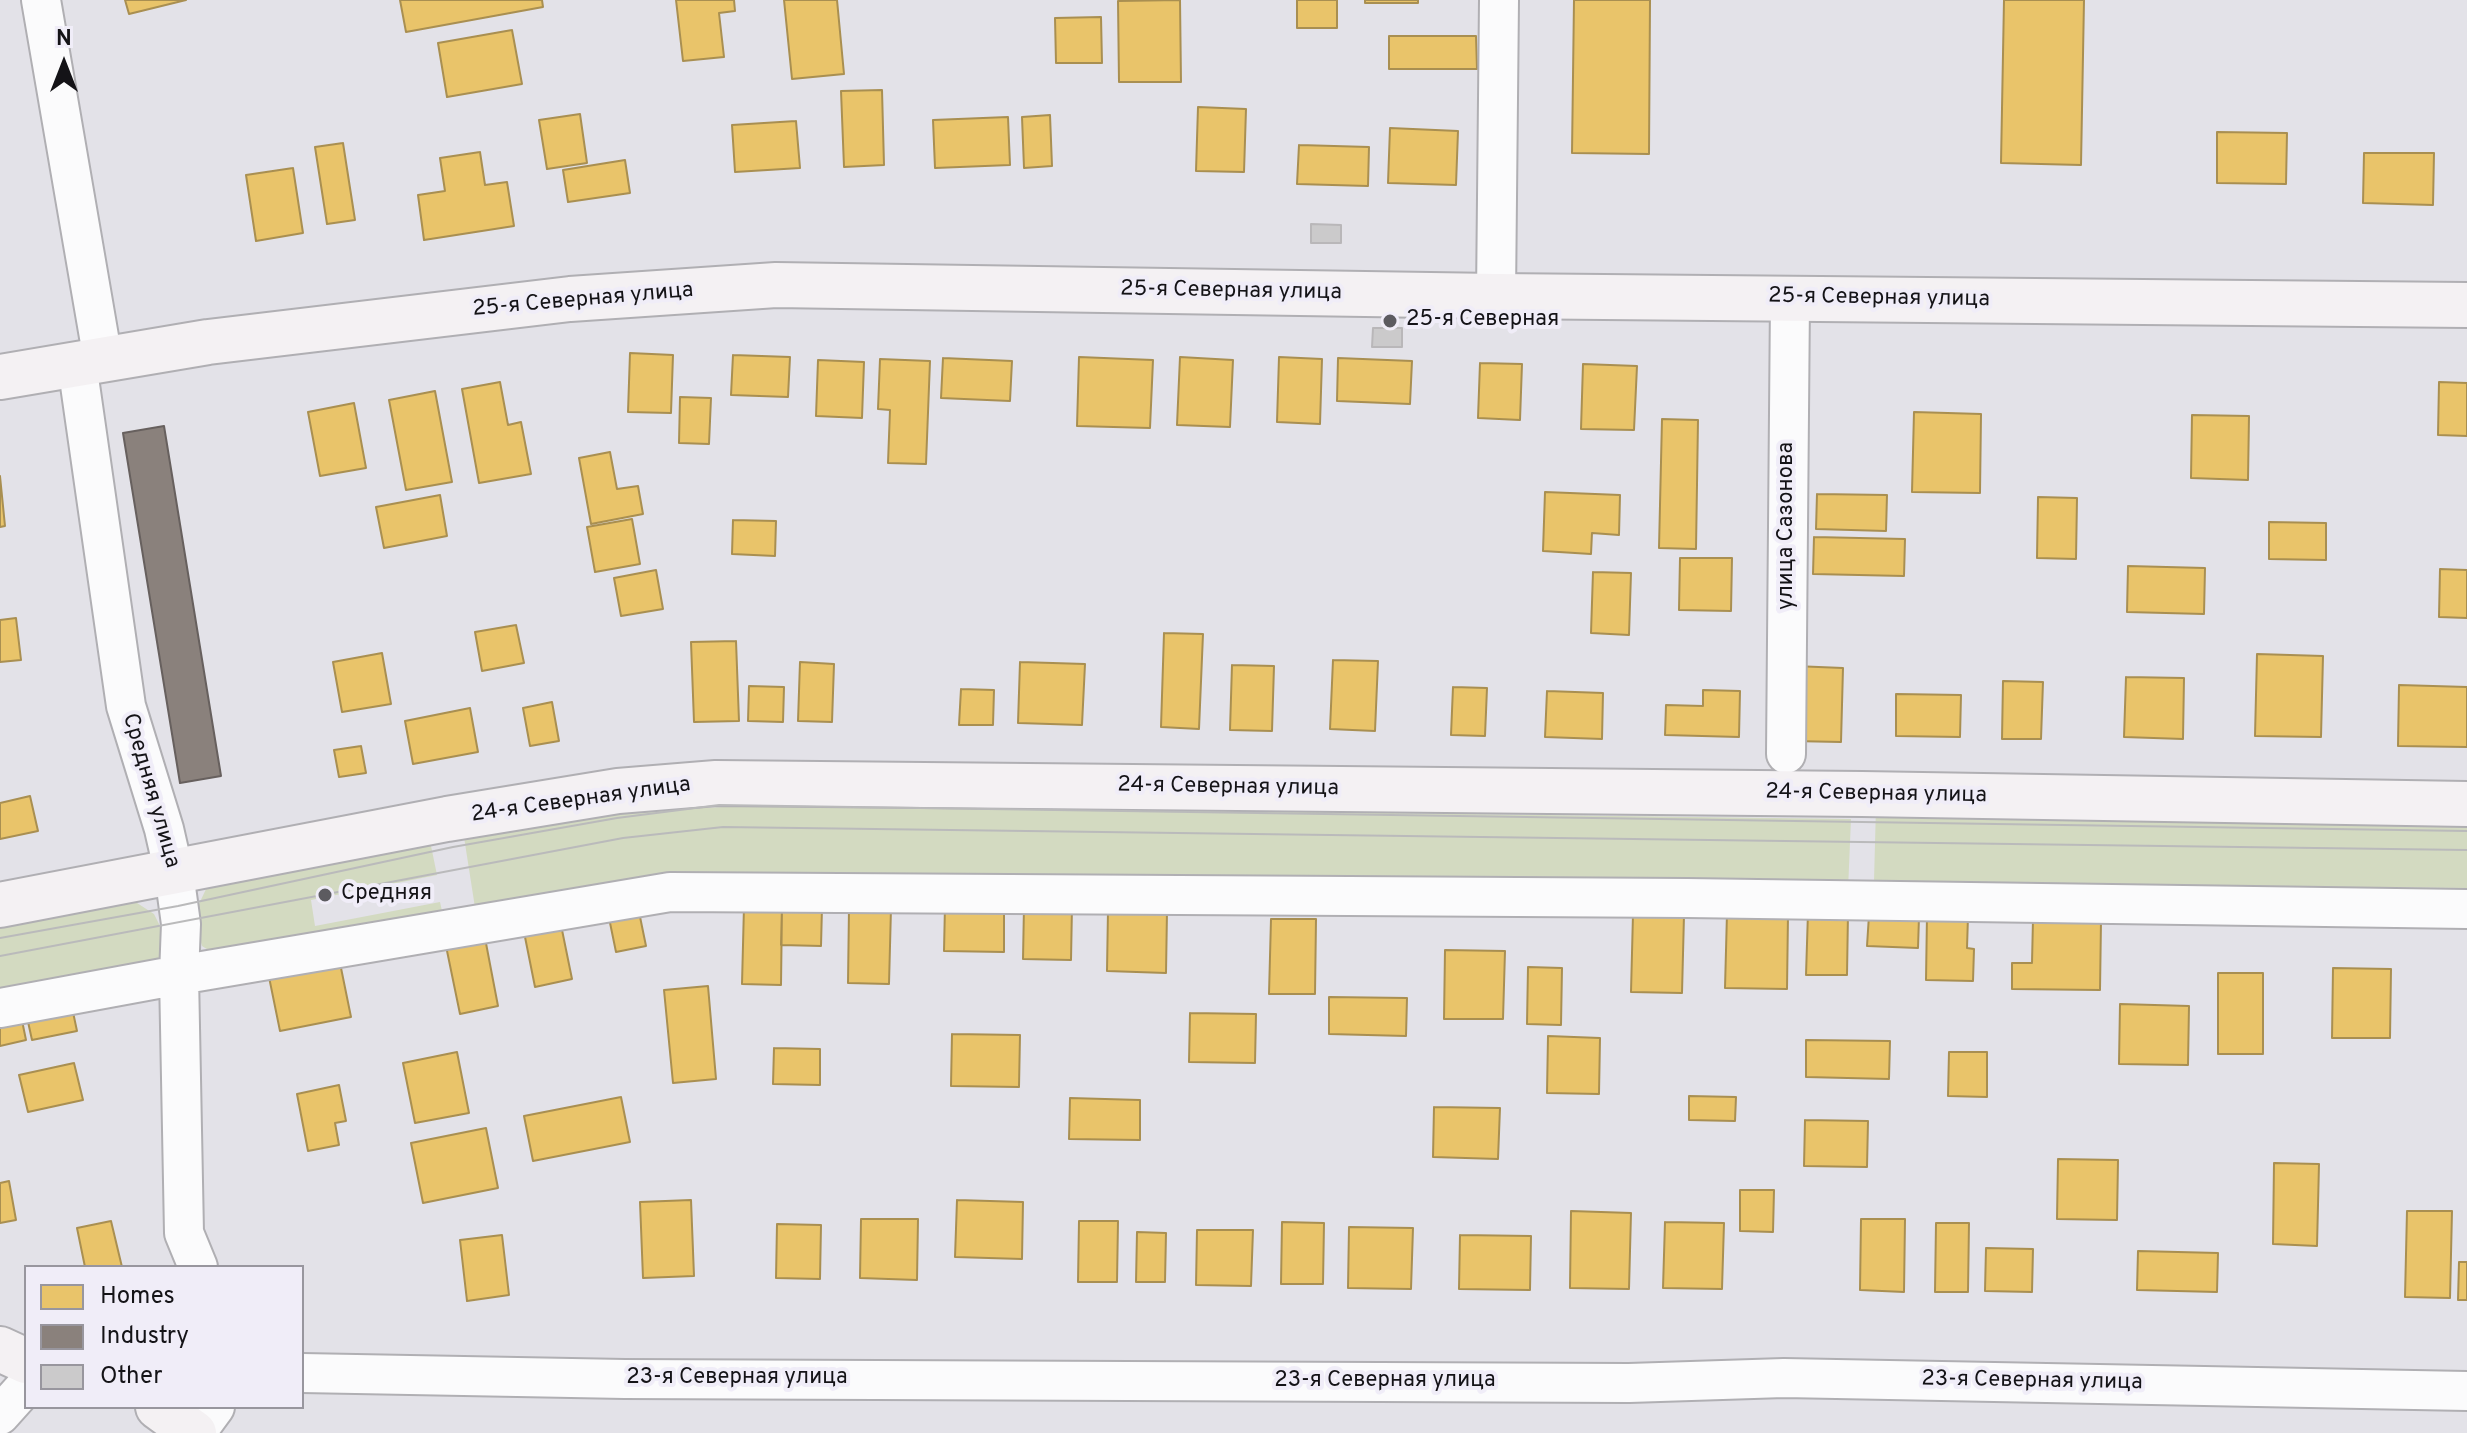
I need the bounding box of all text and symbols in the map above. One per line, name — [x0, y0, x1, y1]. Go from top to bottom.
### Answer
north arrow — [24, 24, 104, 104]
text: N — [56, 26, 72, 53]
street label: 25-я Северная улица — [1120, 277, 1342, 307]
street label: 25-я Северная улица — [471, 278, 695, 324]
street label: 25-я Северная улица — [1768, 284, 1990, 314]
place label: 25-я Северная — [1406, 308, 1559, 334]
marker: 25-я Северная — [1381, 312, 1399, 330]
street label: улица Сазонова — [1775, 442, 1801, 610]
street label: Средняя улица — [115, 711, 185, 871]
street label: 24-я Северная улица — [469, 773, 693, 829]
street label: 24-я Северная улица — [1117, 773, 1339, 803]
street label: 24-я Северная улица — [1765, 780, 1987, 810]
place label: Средняя — [341, 882, 432, 908]
marker: Средняя — [316, 886, 334, 904]
legend — [24, 1265, 304, 1409]
text: Homes — [100, 1282, 175, 1312]
text: Industry — [100, 1322, 189, 1352]
text: Other — [100, 1362, 162, 1392]
street label: 23-я Северная улица — [626, 1366, 848, 1392]
street label: 23-я Северная улица — [1921, 1367, 2143, 1397]
street label: 23-я Северная улица — [1274, 1369, 1496, 1395]

